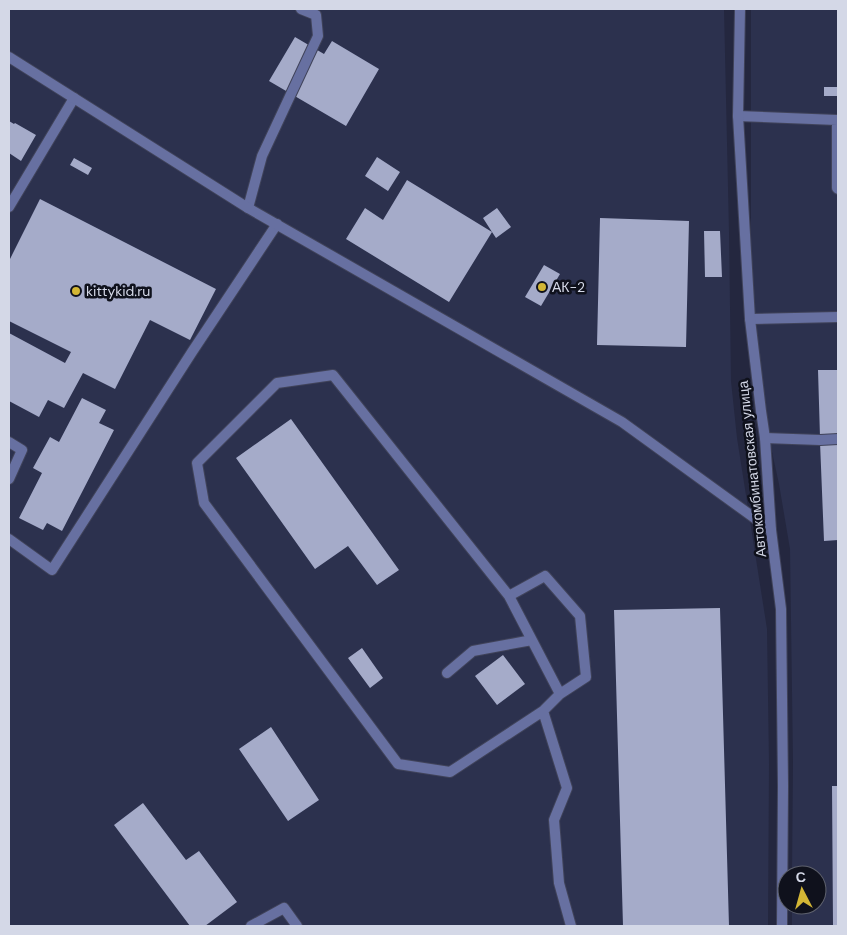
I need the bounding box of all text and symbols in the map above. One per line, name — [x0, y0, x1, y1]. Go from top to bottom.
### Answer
place label: АК-2 — [552, 278, 585, 296]
marker: АК-2 — [536, 281, 548, 293]
place label: kittykid.ru — [86, 282, 150, 300]
marker: kittykid.ru — [70, 285, 82, 297]
street label: Автокомбинатовская улица — [734, 380, 770, 558]
north arrow — [777, 865, 827, 915]
text: С — [795, 868, 807, 887]

